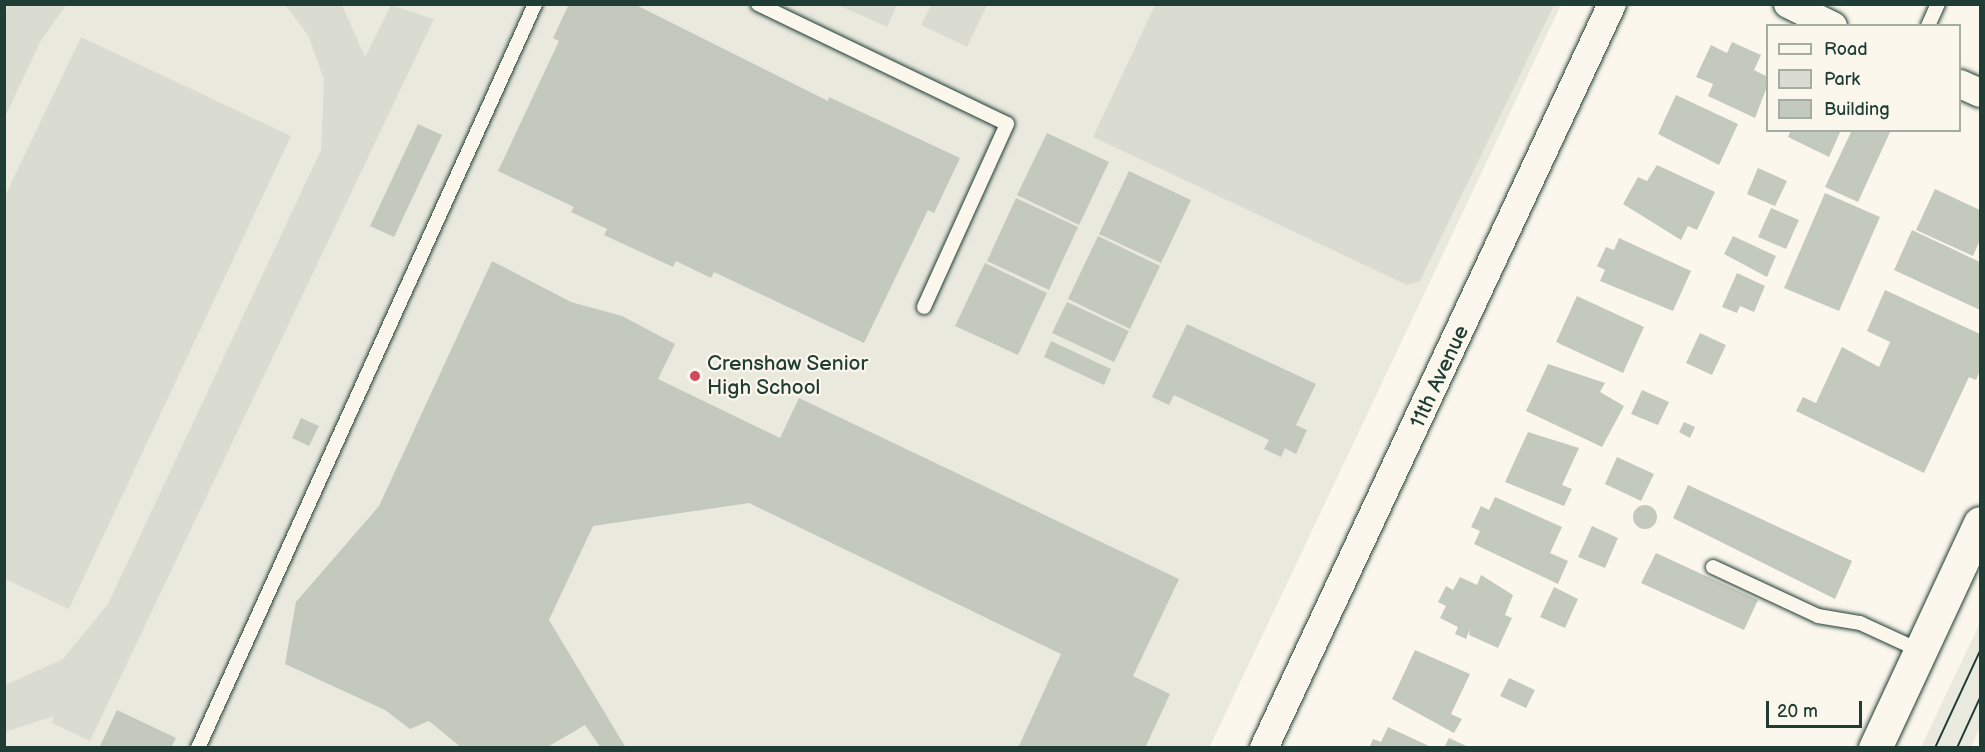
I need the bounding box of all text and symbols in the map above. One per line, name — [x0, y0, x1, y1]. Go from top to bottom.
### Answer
legend — [1766, 24, 1961, 132]
text: Road — [1824, 39, 1868, 60]
text: Park — [1824, 69, 1860, 90]
text: Building — [1824, 99, 1890, 120]
street label: 11th Avenue — [1405, 322, 1475, 432]
place label: Crenshaw Senior High School — [707, 351, 868, 401]
marker: Crenshaw Senior High School — [688, 369, 702, 383]
scale bar — [1769, 689, 1865, 727]
text: 20 m — [1777, 701, 1818, 722]

